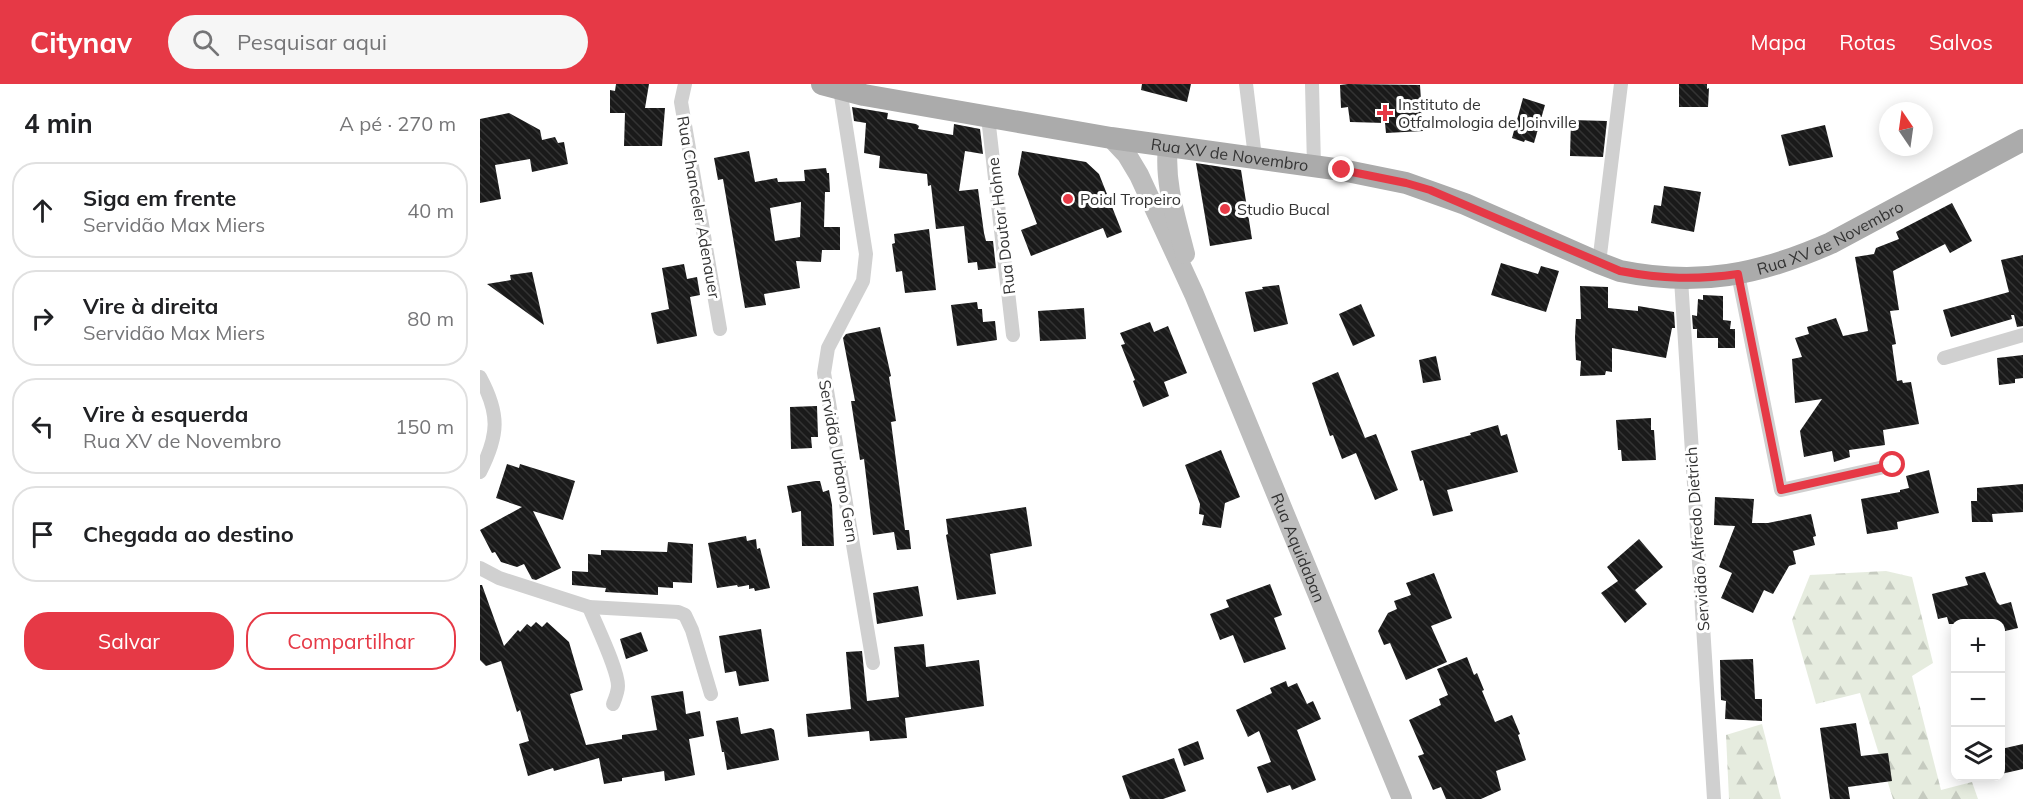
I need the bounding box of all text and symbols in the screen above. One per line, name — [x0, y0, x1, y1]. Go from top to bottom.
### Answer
search box — [168, 15, 588, 69]
text: Citynav — [30, 25, 132, 60]
icon: search — [189, 26, 222, 59]
text: Pesquisar aqui — [237, 28, 387, 56]
text: Mapa — [1751, 29, 1806, 55]
text: Rotas — [1839, 29, 1896, 55]
text: Salvos — [1929, 29, 1993, 55]
place label: Instituto de Otfalmologia de Joinville — [1398, 94, 1577, 132]
north arrow — [1879, 102, 1933, 156]
marker: Instituto de Otfalmologia de Joinville — [1376, 104, 1394, 122]
text: 4 min — [24, 107, 93, 140]
text: A pé · 270 m — [339, 111, 456, 136]
street label: Rua Chanceler Adenauer — [673, 114, 725, 300]
street label: Rua XV de Novembro — [1150, 134, 1310, 175]
street label: Rua Doutor Hohne — [983, 156, 1019, 296]
route end — [1328, 156, 1354, 182]
text: Siga em frente — [83, 184, 236, 212]
place label: Poial Tropeiro — [1080, 189, 1181, 209]
marker: Poial Tropeiro — [1061, 192, 1075, 206]
icon: ahead — [26, 194, 59, 227]
street label: Rua XV de Novembro — [1755, 196, 1907, 279]
text: 40 m — [407, 198, 454, 223]
place label: Studio Bucal — [1237, 199, 1330, 219]
marker: Studio Bucal — [1218, 202, 1232, 216]
text: Servidão Max Miers — [83, 212, 265, 237]
text: Vire à direita — [83, 292, 218, 320]
icon: right — [26, 302, 59, 335]
text: 80 m — [407, 306, 454, 331]
text: Servidão Max Miers — [83, 320, 265, 345]
street label: Servidão Urbano Gern — [815, 378, 863, 544]
text: Vire à esquerda — [83, 400, 248, 428]
icon: left — [26, 410, 59, 443]
text: 150 m — [395, 414, 454, 439]
text: Rua XV de Novembro — [83, 428, 281, 453]
street label: Servidão Alfredo Dietrich — [1681, 446, 1713, 632]
route start — [1879, 451, 1905, 477]
street label: Rua Aquidaban — [1267, 490, 1330, 605]
icon: arrive — [26, 518, 59, 551]
text: Chegada ao destino — [83, 520, 294, 548]
button: Salvar — [24, 612, 234, 670]
button: Compartilhar — [246, 612, 456, 670]
map controls — [1951, 619, 2005, 781]
button: + — [1951, 619, 2005, 673]
button: − — [1951, 673, 2005, 727]
button: layers — [1951, 727, 2005, 781]

